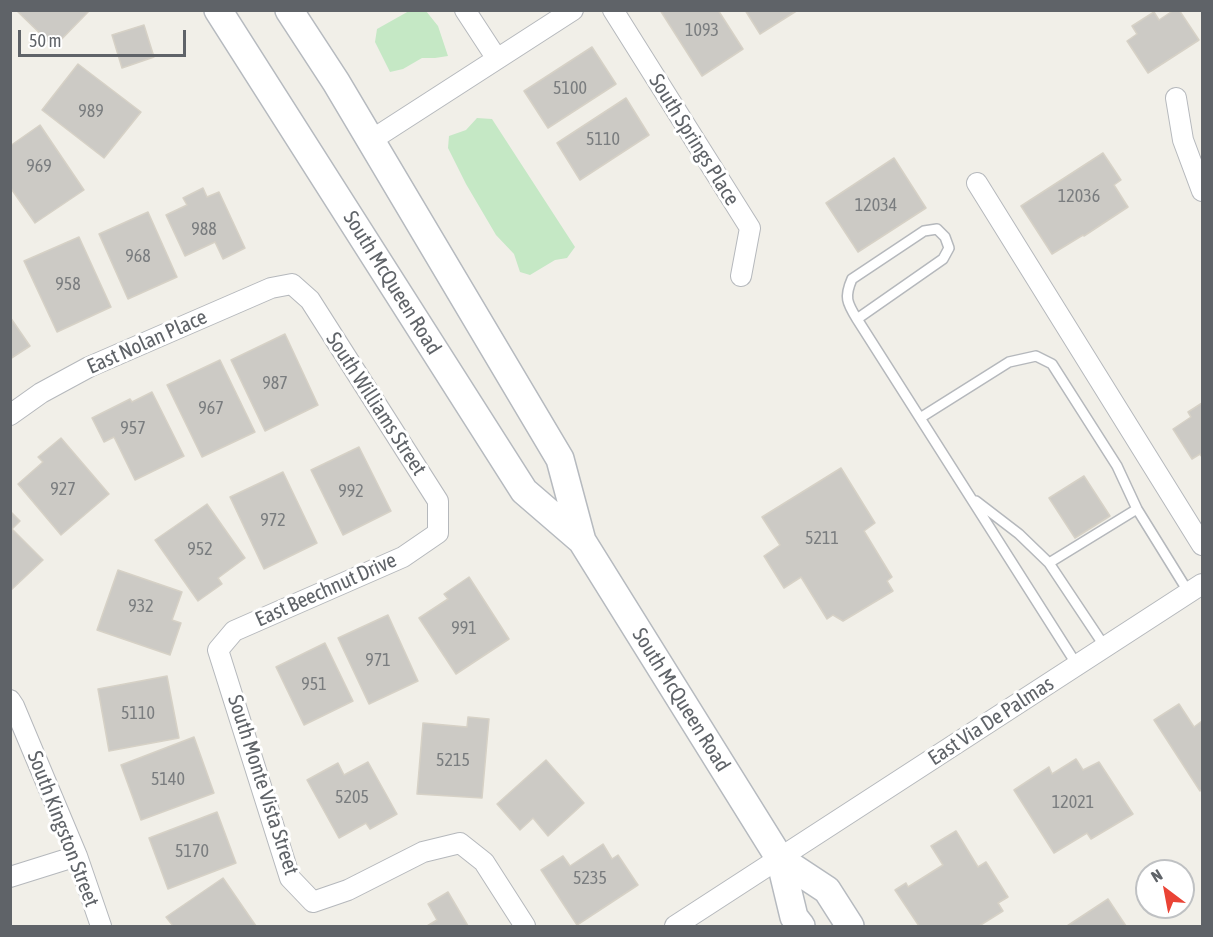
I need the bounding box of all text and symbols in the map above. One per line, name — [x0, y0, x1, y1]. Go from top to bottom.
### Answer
scale bar — [21, 18, 189, 56]
house number: 1093 — [685, 19, 719, 41]
text: 50 m — [29, 30, 61, 51]
street label: South Springs Place — [644, 70, 744, 210]
house number: 5100 — [553, 77, 587, 99]
house number: 989 — [78, 100, 104, 122]
house number: 5110 — [586, 128, 620, 150]
house number: 969 — [26, 155, 52, 177]
house number: 12036 — [1058, 185, 1100, 207]
house number: 12034 — [855, 194, 897, 216]
street label: South McQueen Road — [338, 207, 446, 359]
house number: 988 — [191, 218, 217, 240]
house number: 968 — [125, 245, 151, 267]
house number: 958 — [55, 273, 81, 295]
street label: East Nolan Place — [83, 304, 211, 380]
street label: South Williams Street — [320, 328, 432, 480]
house number: 987 — [262, 372, 288, 394]
house number: 967 — [198, 397, 224, 419]
house number: 957 — [120, 417, 146, 439]
house number: 927 — [50, 478, 76, 500]
house number: 992 — [338, 480, 364, 502]
house number: 972 — [260, 509, 286, 531]
house number: 5211 — [805, 527, 839, 549]
house number: 952 — [187, 538, 213, 560]
street label: East Beechnut Drive — [252, 548, 400, 632]
house number: 932 — [128, 595, 154, 617]
house number: 991 — [451, 617, 477, 639]
street label: South McQueen Road — [627, 624, 735, 776]
house number: 971 — [365, 649, 391, 671]
street label: East Via De Palmas — [924, 671, 1058, 771]
house number: 951 — [301, 673, 327, 695]
street label: South Monte Vista Street — [222, 692, 304, 878]
house number: 5110 — [121, 702, 155, 724]
street label: South Kingston Street — [22, 748, 104, 910]
house number: 5215 — [436, 749, 470, 771]
house number: 5140 — [151, 768, 185, 790]
house number: 5205 — [335, 786, 369, 808]
house number: 12021 — [1052, 791, 1094, 813]
house number: 5170 — [175, 840, 209, 862]
north arrow — [1135, 859, 1195, 919]
text: N — [1148, 865, 1165, 886]
house number: 5235 — [573, 867, 607, 889]

